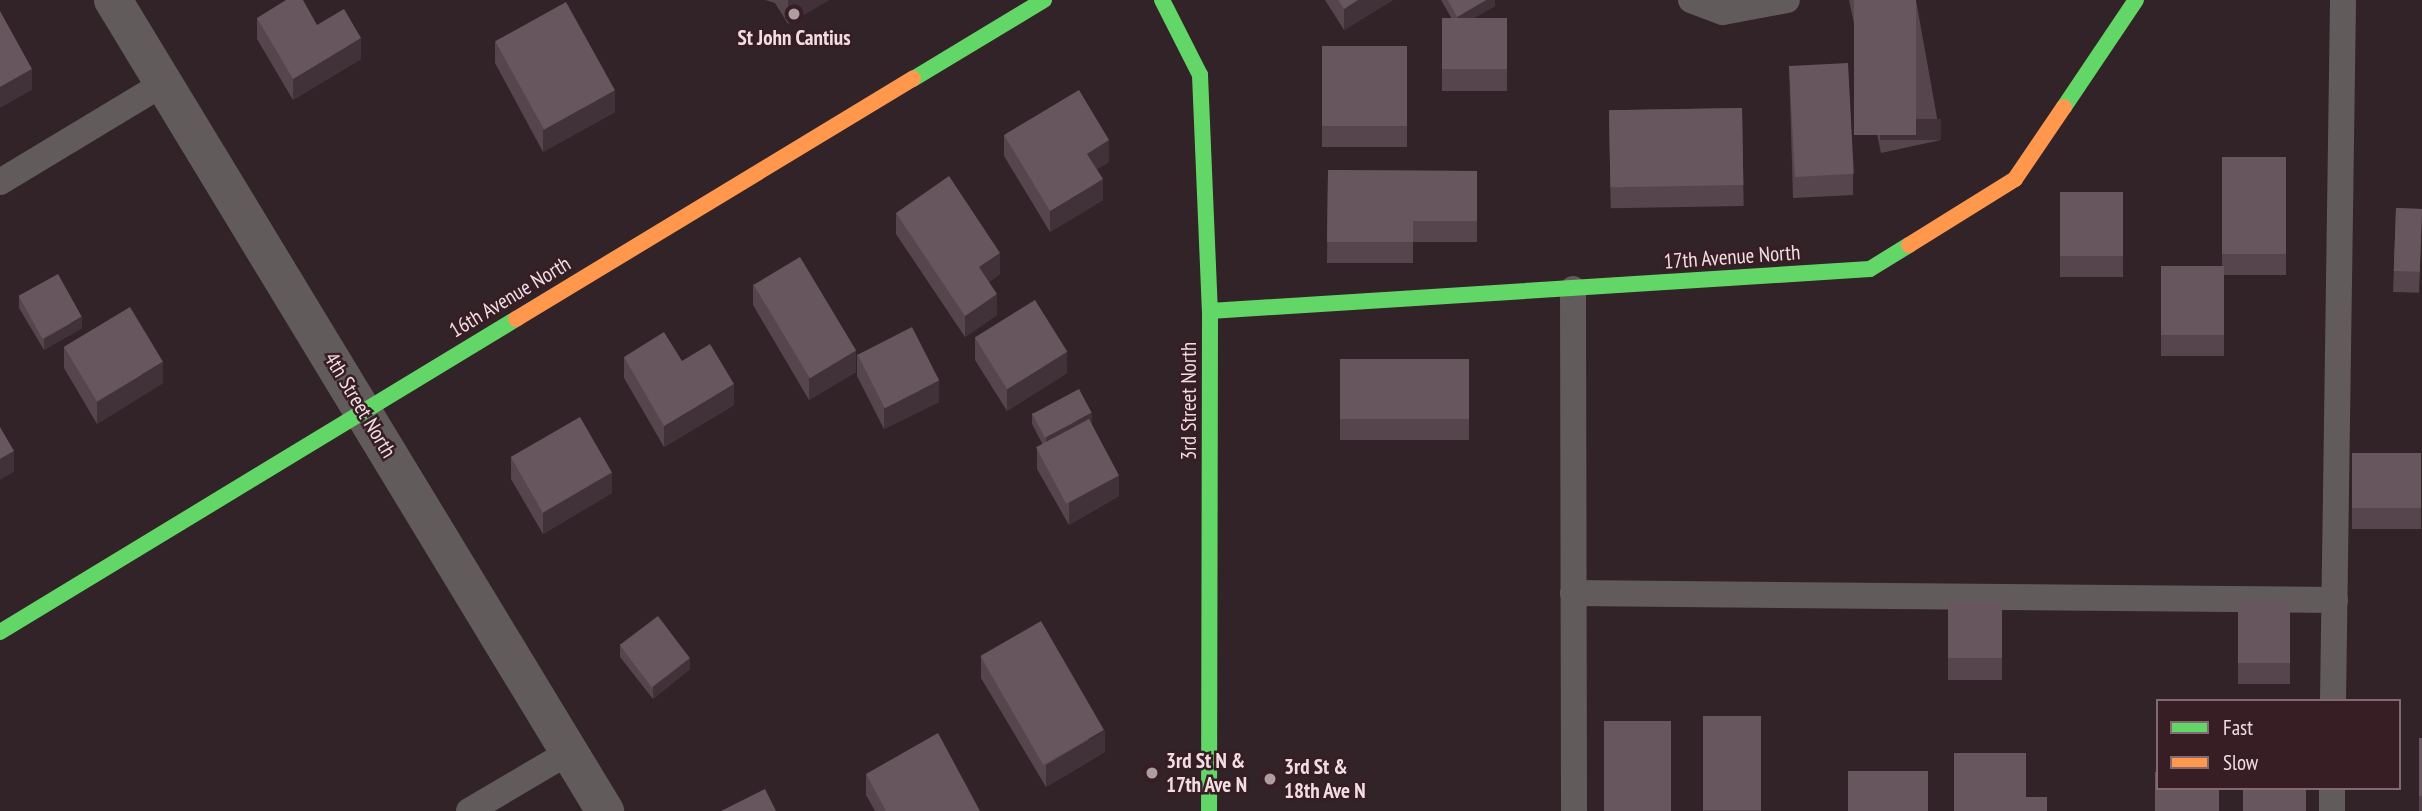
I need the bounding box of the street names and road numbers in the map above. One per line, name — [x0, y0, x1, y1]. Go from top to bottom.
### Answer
street label: 17th Avenue North — [1663, 240, 1801, 274]
street label: 16th Avenue North — [445, 251, 575, 343]
street label: 3rd Street North — [1176, 342, 1202, 460]
street label: 4th Street North — [319, 348, 401, 462]

